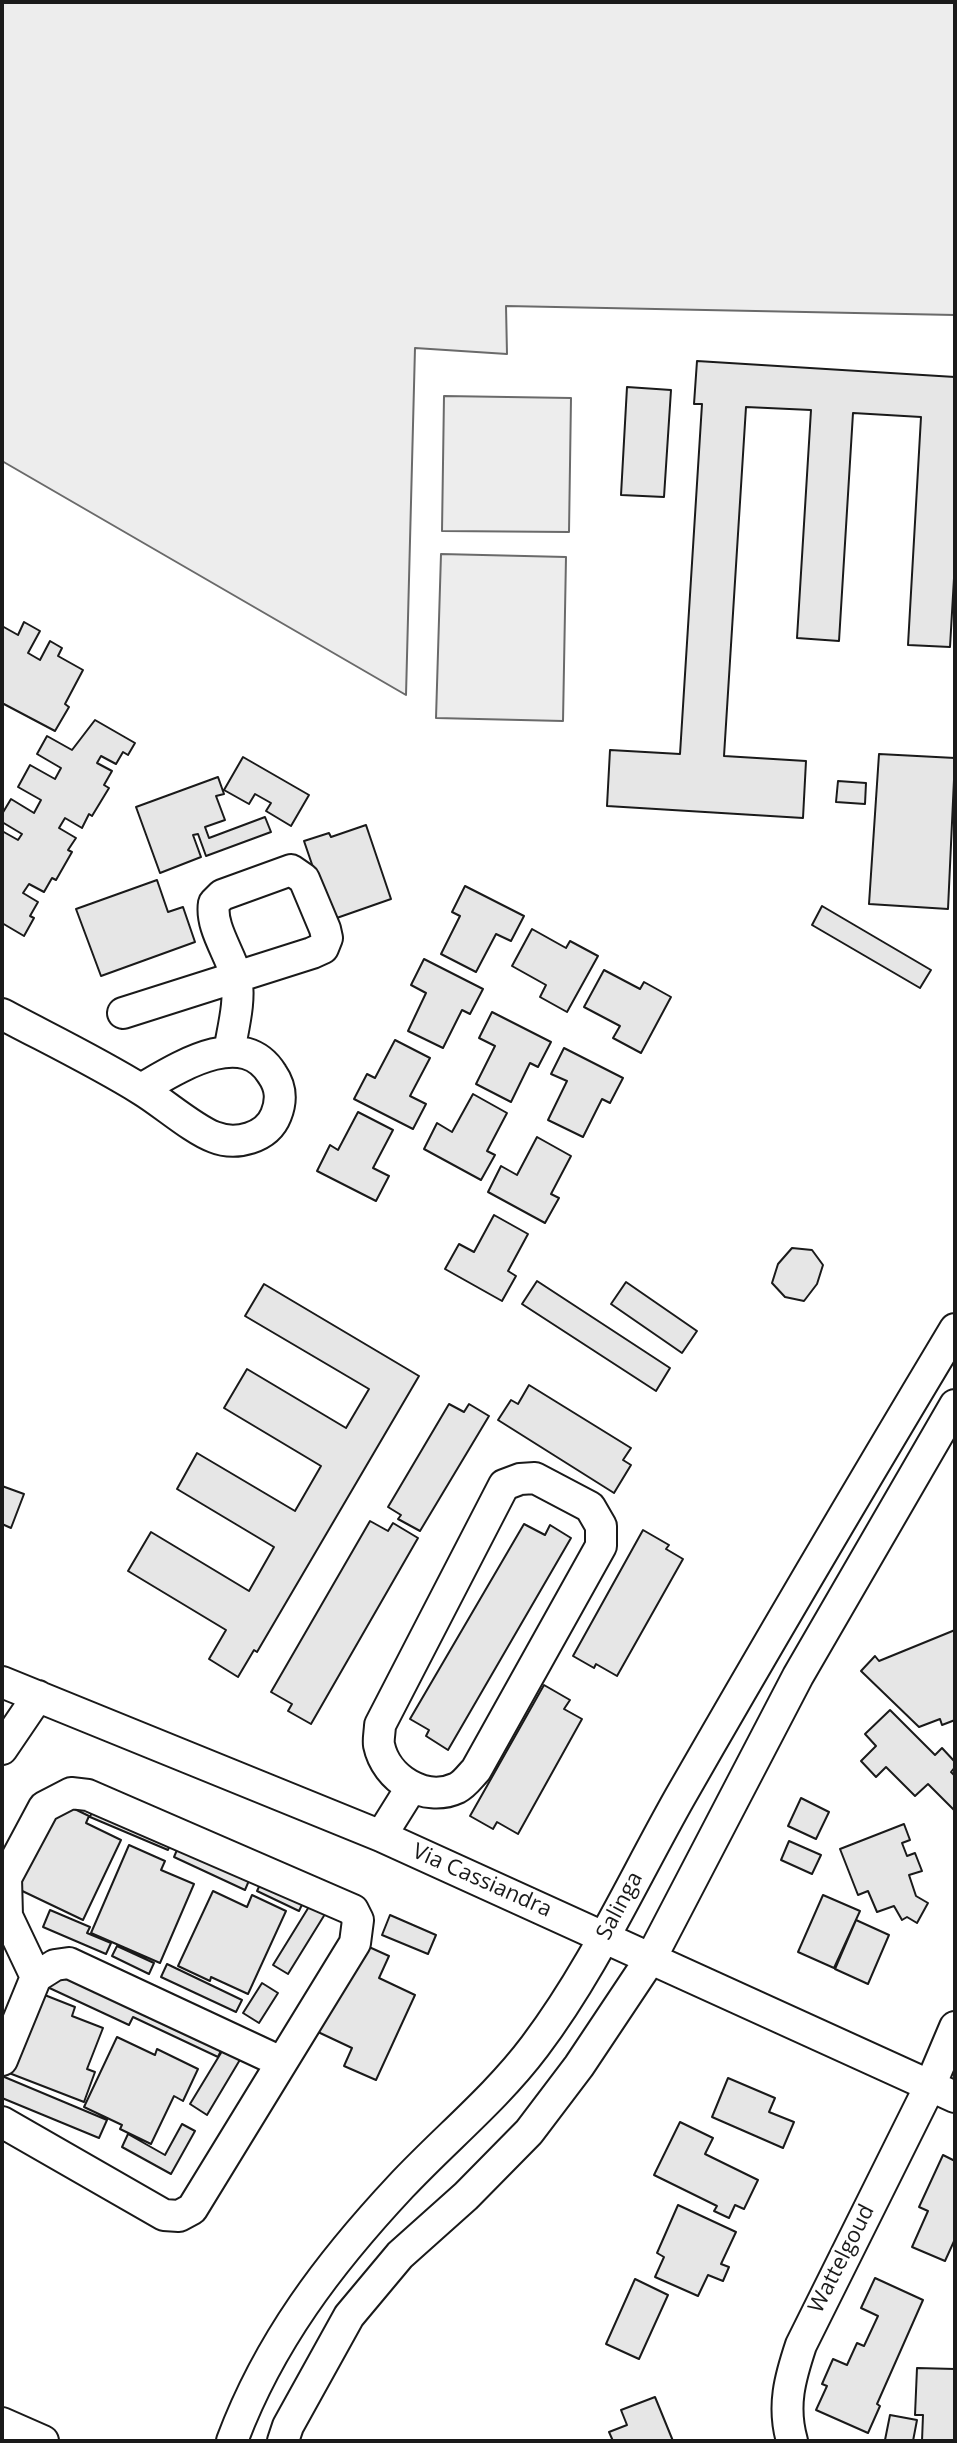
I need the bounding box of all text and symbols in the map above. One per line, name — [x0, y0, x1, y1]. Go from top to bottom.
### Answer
street label: Via Cassiandra — [408, 1839, 556, 1923]
street label: Salinga — [591, 1868, 649, 1944]
street label: Wattelgoud — [803, 2200, 881, 2318]

